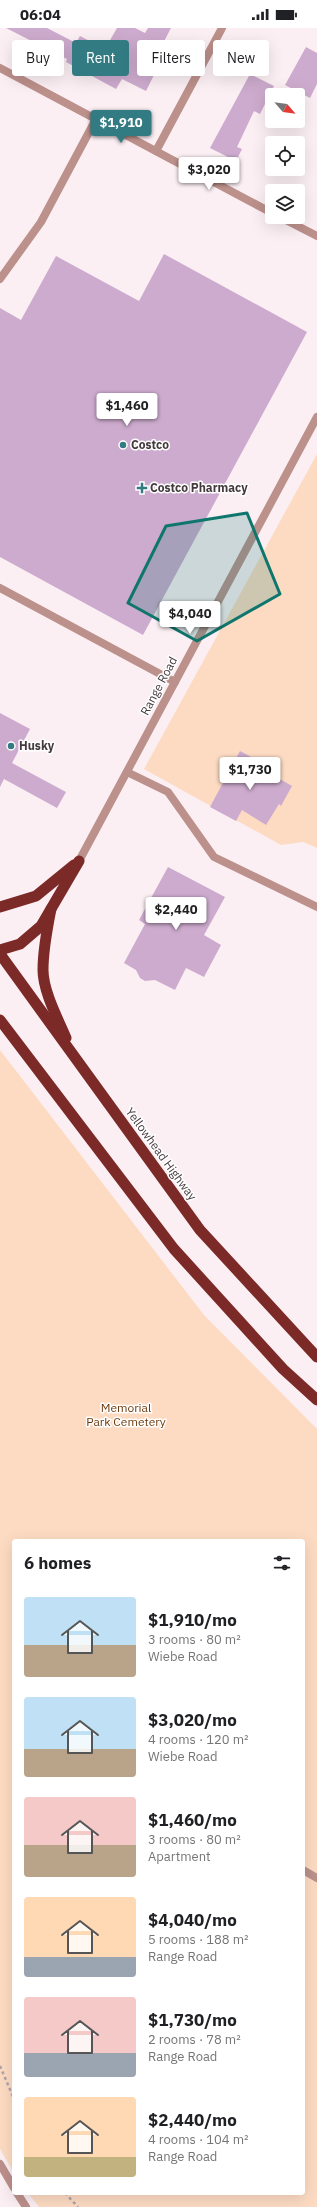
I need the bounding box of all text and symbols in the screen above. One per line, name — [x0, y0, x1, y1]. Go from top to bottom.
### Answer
text: 06:04 — [20, 5, 61, 24]
chip: Buy — [12, 40, 64, 76]
chip: Rent — [72, 40, 129, 76]
chip: Filters — [137, 40, 205, 76]
chip: New — [213, 40, 269, 76]
north arrow — [265, 88, 305, 128]
map controls — [265, 88, 305, 224]
pin: $1,910 — [88, 110, 154, 144]
text: $1,910 — [99, 114, 143, 131]
button: locate — [265, 136, 305, 176]
pin: $3,020 — [176, 157, 242, 191]
text: $3,020 — [187, 161, 231, 178]
button: layers — [265, 184, 305, 224]
pin: $1,460 — [94, 393, 160, 427]
text: $1,460 — [105, 397, 149, 414]
place label: Costco — [131, 437, 169, 452]
marker: Costco — [118, 440, 128, 450]
place label: Costco Pharmacy — [150, 480, 248, 495]
marker: Costco Pharmacy — [137, 483, 147, 493]
pin: $4,040 — [157, 601, 223, 635]
text: $4,040 — [168, 605, 212, 622]
street label: Range Road — [137, 654, 180, 718]
place label: Husky — [19, 738, 55, 753]
marker: Husky — [6, 741, 16, 751]
pin: $1,730 — [217, 757, 283, 791]
text: $1,730 — [228, 761, 272, 778]
pin: $2,440 — [143, 897, 209, 931]
text: $2,440 — [154, 901, 198, 918]
street label: Yellowhead Highway — [123, 1104, 200, 1203]
park label: Memorial Park Cemetery — [86, 1400, 166, 1429]
text: 6 homes — [24, 1552, 91, 1574]
icon: filters — [271, 1552, 293, 1574]
text: $1,910/mo — [148, 1609, 237, 1631]
icon: home — [56, 1613, 104, 1661]
text: 3 rooms · 80 m² — [148, 1631, 241, 1648]
text: Wiebe Road — [148, 1648, 218, 1665]
text: $3,020/mo — [148, 1709, 237, 1731]
icon: home — [56, 1713, 104, 1761]
text: 4 rooms · 120 m² — [148, 1731, 249, 1748]
text: Wiebe Road — [148, 1748, 218, 1765]
text: $1,460/mo — [148, 1809, 237, 1831]
icon: home — [56, 1813, 104, 1861]
text: 3 rooms · 80 m² — [148, 1831, 241, 1848]
text: Apartment — [148, 1848, 211, 1865]
text: $4,040/mo — [148, 1909, 237, 1931]
icon: home — [56, 1913, 104, 1961]
text: 5 rooms · 188 m² — [148, 1931, 249, 1948]
text: Range Road — [148, 1948, 217, 1965]
text: $1,730/mo — [148, 2009, 237, 2031]
icon: home — [56, 2013, 104, 2061]
text: 2 rooms · 78 m² — [148, 2031, 241, 2048]
text: Range Road — [148, 2048, 217, 2065]
text: $2,440/mo — [148, 2109, 237, 2131]
icon: home — [56, 2113, 104, 2161]
text: 4 rooms · 104 m² — [148, 2131, 249, 2148]
text: Range Road — [148, 2148, 217, 2165]

